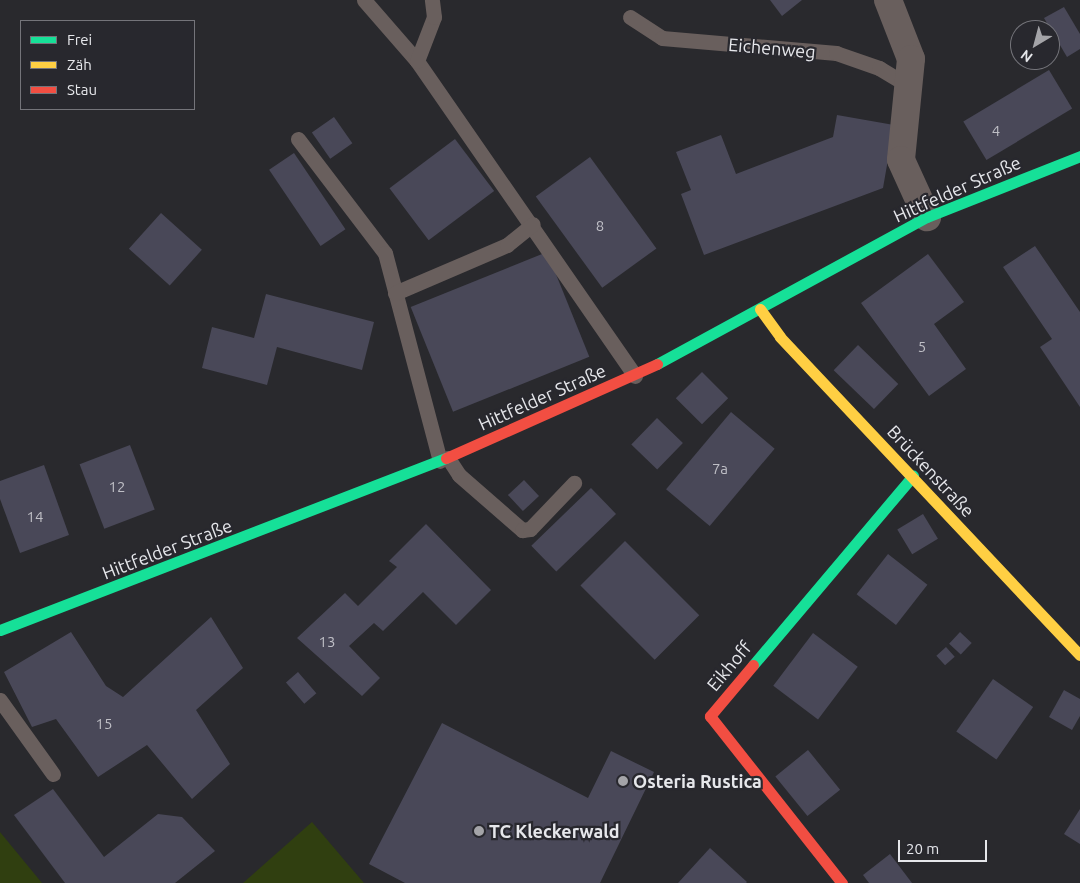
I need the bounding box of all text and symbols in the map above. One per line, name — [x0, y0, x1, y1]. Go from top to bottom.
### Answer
legend — [20, 20, 195, 110]
north arrow — [1010, 20, 1060, 70]
text: Frei — [67, 31, 92, 48]
street label: Eichenweg — [727, 33, 817, 63]
text: N — [1018, 47, 1036, 66]
text: Zäh — [67, 56, 92, 73]
text: Stau — [67, 81, 97, 98]
house number: 4 — [992, 122, 1000, 140]
street label: Hittfelder Straße — [890, 151, 1024, 227]
house number: 8 — [596, 217, 604, 235]
house number: 5 — [918, 338, 926, 356]
street label: Hittfelder Straße — [475, 359, 609, 435]
street label: Brückenstraße — [883, 421, 979, 521]
house number: 7a — [712, 460, 728, 478]
house number: 12 — [109, 478, 125, 496]
house number: 14 — [27, 508, 43, 526]
street label: Hittfelder Straße — [99, 514, 235, 584]
house number: 13 — [319, 633, 335, 651]
street label: Eikhoff — [702, 637, 756, 695]
house number: 15 — [96, 715, 112, 733]
place label: Osteria Rustica — [633, 770, 762, 792]
marker: Osteria Rustica — [617, 775, 629, 787]
place label: TC Kleckerwald — [489, 820, 620, 842]
marker: TC Kleckerwald — [473, 825, 485, 837]
scale bar — [900, 830, 989, 862]
text: 20 m — [906, 840, 939, 857]

